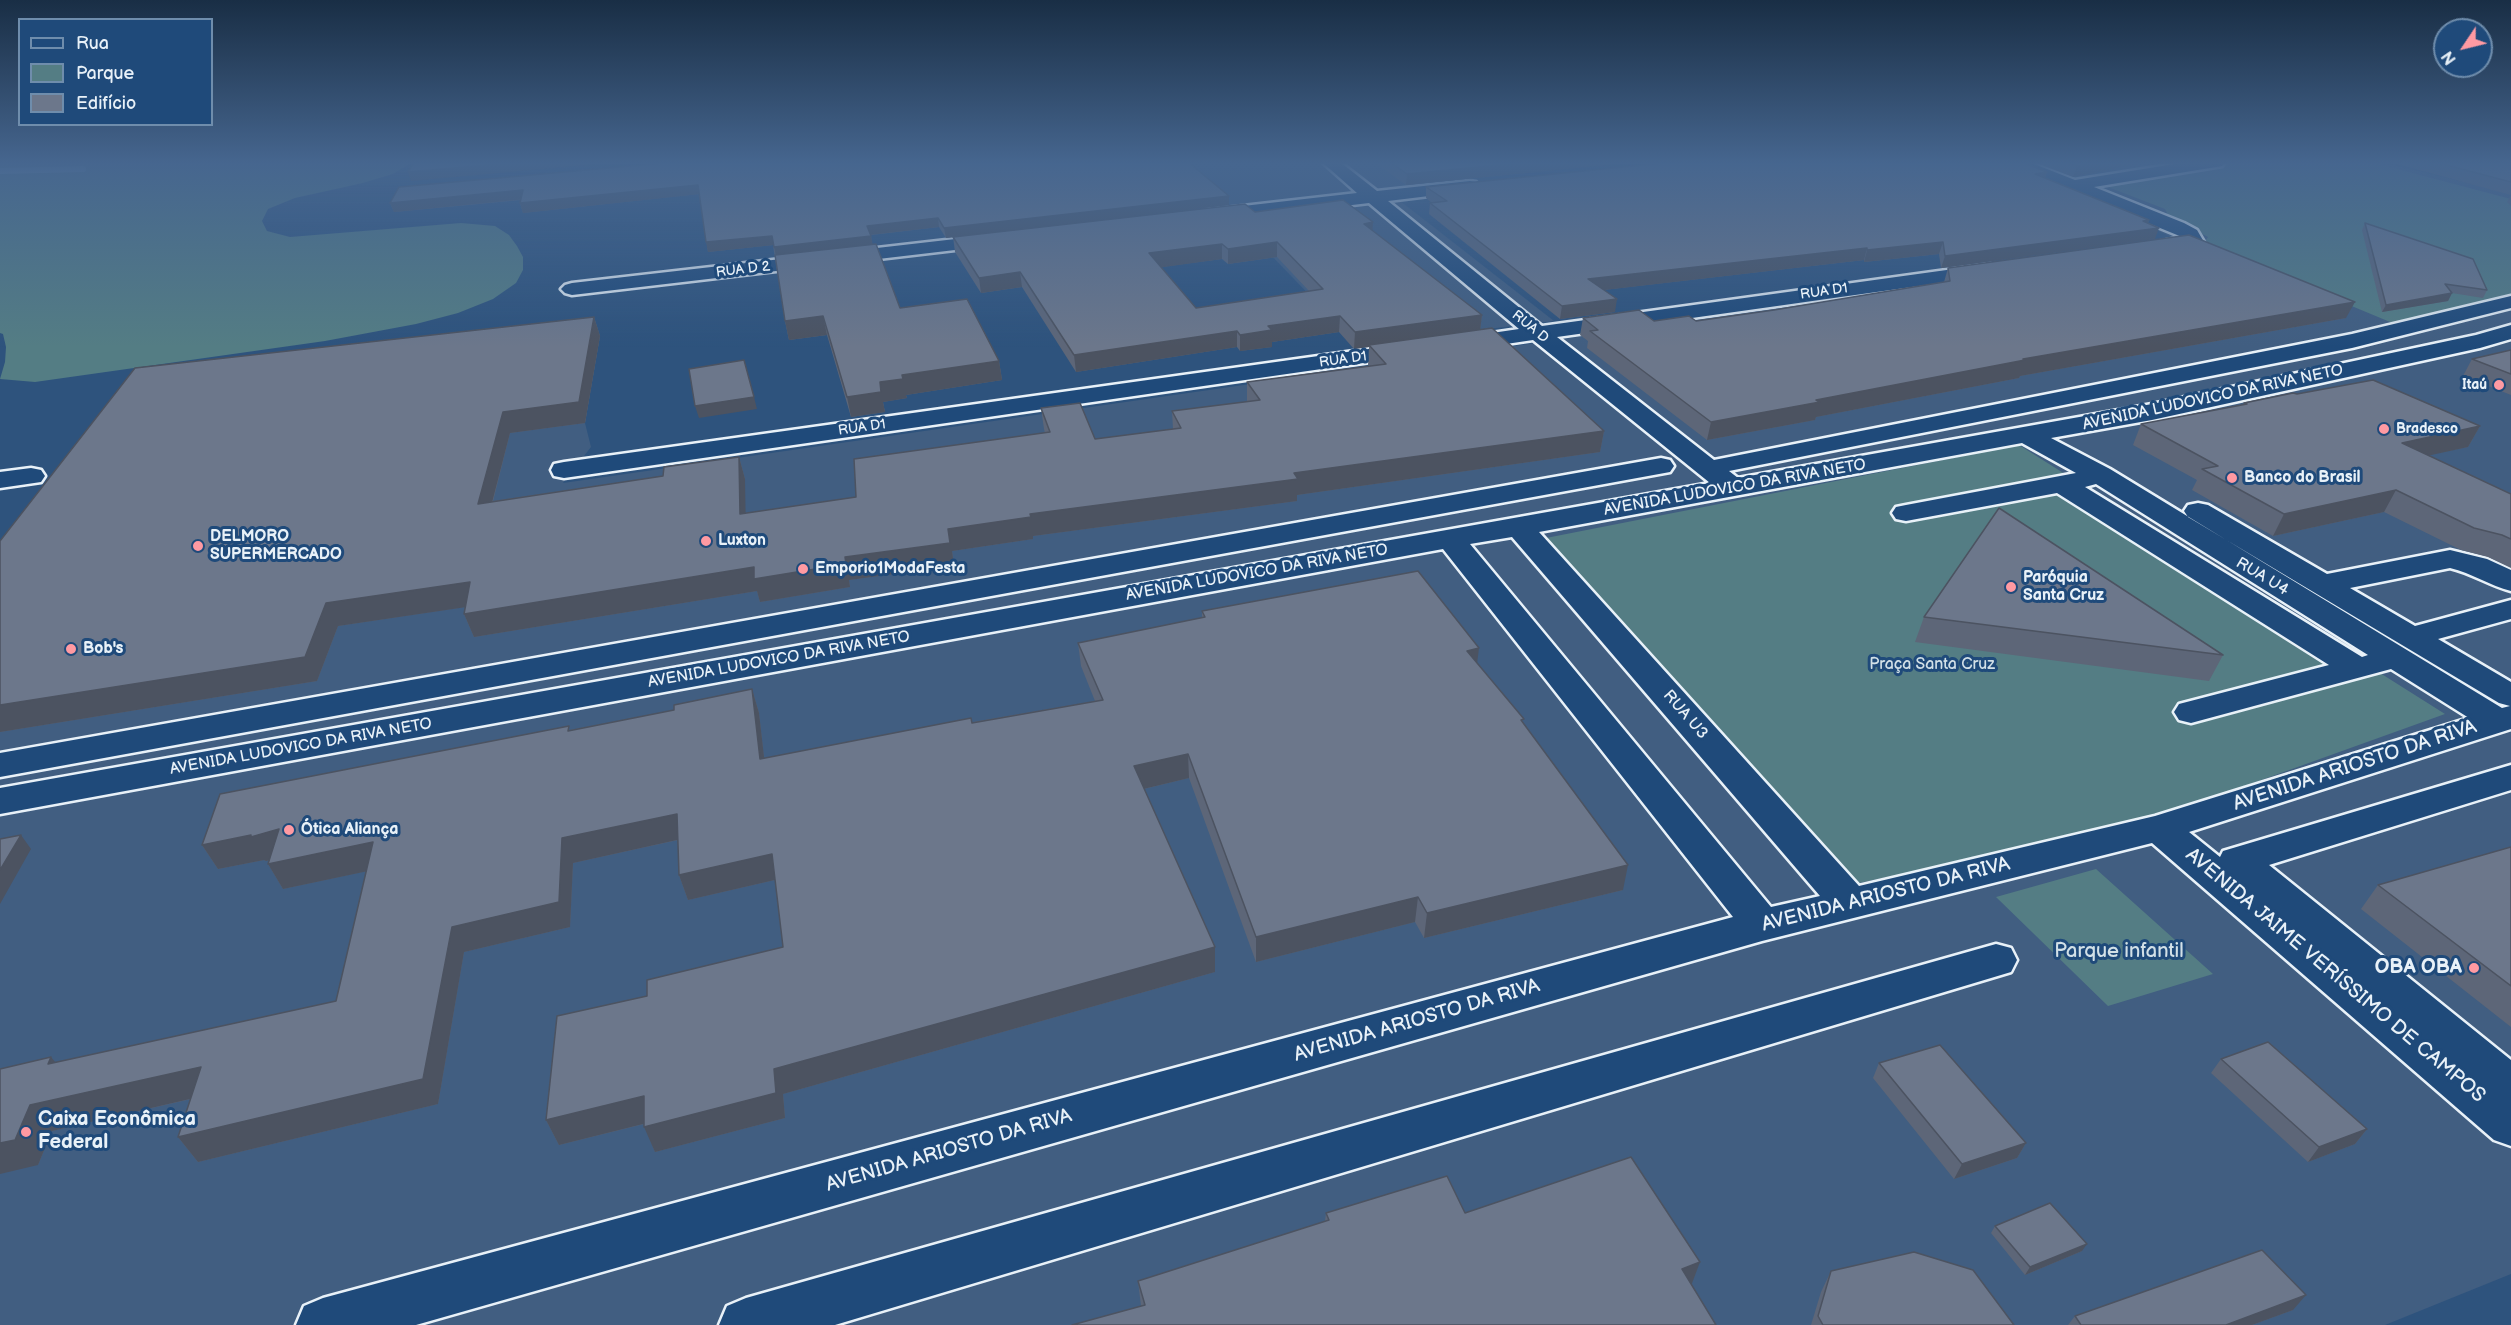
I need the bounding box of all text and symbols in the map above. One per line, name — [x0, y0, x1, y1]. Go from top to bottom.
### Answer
legend — [18, 18, 213, 126]
north arrow — [2433, 18, 2493, 78]
text: Rua — [76, 33, 109, 54]
text: N — [2438, 47, 2461, 68]
text: Parque — [76, 63, 134, 84]
text: Edifício — [76, 93, 136, 114]
street label: RUA D 2 — [715, 258, 771, 282]
street label: RUA D1 — [1799, 280, 1849, 304]
street label: RUA D — [1508, 307, 1552, 347]
street label: RUA D1 — [1318, 348, 1368, 372]
street label: AVENIDA LUDOVICO DA RIVA NETO — [2081, 361, 2345, 435]
place label: Itaú — [2462, 377, 2487, 393]
marker: Itaú — [2492, 378, 2506, 392]
street label: RUA D1 — [837, 416, 887, 440]
place label: Bradesco — [2396, 421, 2458, 437]
marker: Bradesco — [2377, 422, 2391, 436]
street label: AVENIDA LUDOVICO DA RIVA NETO — [1602, 455, 1868, 521]
place label: Banco do Brasil — [2244, 468, 2361, 488]
marker: Banco do Brasil — [2225, 471, 2239, 485]
place label: DELMORO SUPERMERCADO — [210, 527, 342, 565]
place label: Luxton — [718, 531, 766, 551]
marker: Luxton — [699, 534, 713, 548]
marker: DELMORO SUPERMERCADO — [191, 539, 205, 553]
street label: AVENIDA LUDOVICO DA RIVA NETO — [1124, 540, 1390, 606]
street label: RUA U4 — [2232, 554, 2292, 600]
place label: Emporio1ModaFesta — [815, 559, 966, 579]
marker: Emporio1ModaFesta — [796, 562, 810, 576]
place label: Paróquia Santa Cruz — [2023, 568, 2104, 606]
marker: Paróquia Santa Cruz — [2004, 580, 2018, 594]
street label: AVENIDA LUDOVICO DA RIVA NETO — [646, 627, 912, 693]
place label: Bob's — [83, 639, 123, 659]
marker: Bob's — [64, 642, 78, 656]
park label: Praça Santa Cruz — [1869, 655, 1995, 675]
street label: RUA U3 — [1659, 687, 1711, 743]
street label: AVENIDA LUDOVICO DA RIVA NETO — [168, 714, 434, 780]
street label: AVENIDA ARIOSTO DA RIVA — [2230, 715, 2480, 817]
place label: Ótica Aliança — [301, 820, 398, 840]
marker: Ótica Aliança — [282, 823, 296, 837]
street label: AVENIDA JAIME VERÍSSIMO DE CAMPOS — [2180, 844, 2490, 1108]
street label: AVENIDA ARIOSTO DA RIVA — [1759, 853, 2013, 937]
park label: Parque infantil — [2054, 940, 2184, 964]
place label: OBA OBA — [2375, 956, 2462, 980]
marker: OBA OBA — [2467, 961, 2481, 975]
street label: AVENIDA ARIOSTO DA RIVA — [1291, 974, 1543, 1068]
street label: AVENIDA ARIOSTO DA RIVA — [823, 1104, 1075, 1198]
place label: Caixa Econômica Federal — [38, 1108, 196, 1155]
marker: Caixa Econômica Federal — [19, 1125, 33, 1139]

